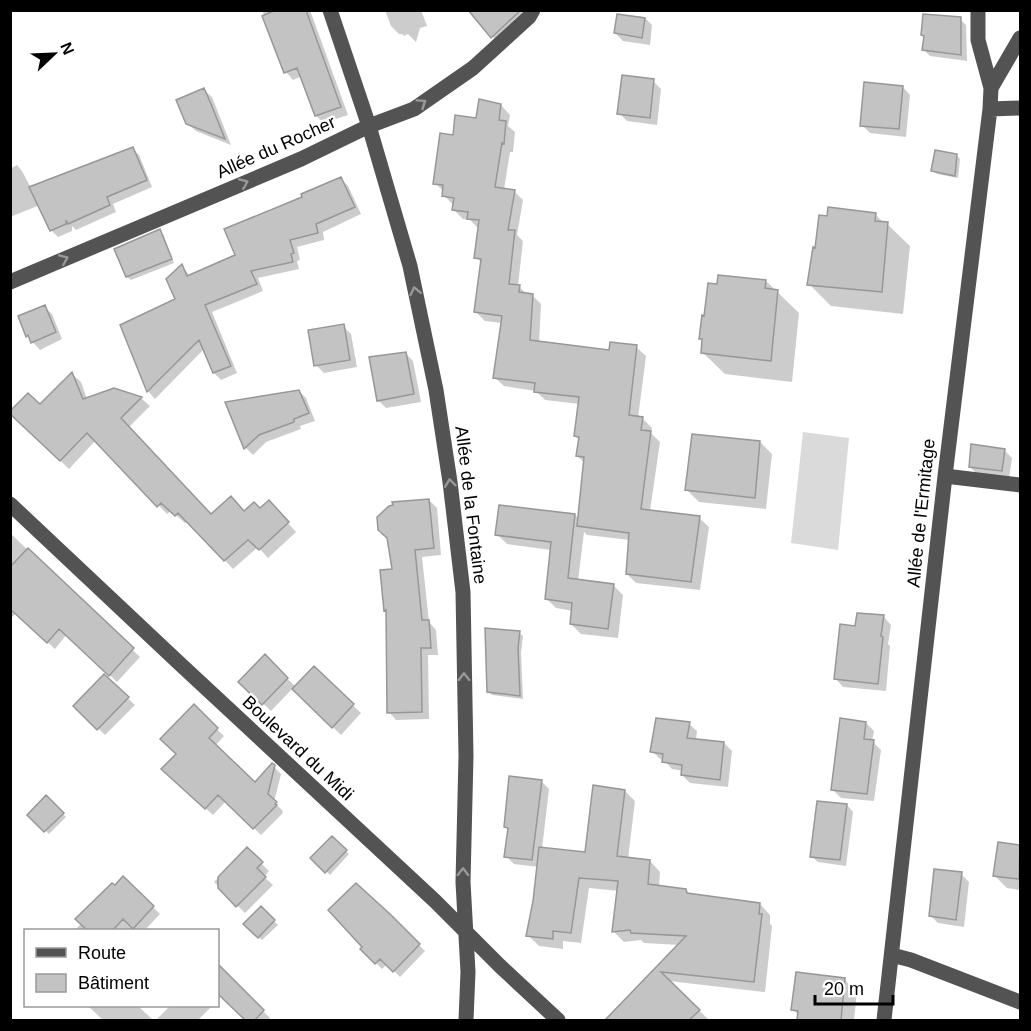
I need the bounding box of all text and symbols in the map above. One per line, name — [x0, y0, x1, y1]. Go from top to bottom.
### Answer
north arrow — [24, 24, 84, 84]
text: N — [57, 40, 77, 57]
one-way arrow — [415, 99, 426, 110]
street label: Allée du Rocher — [213, 112, 339, 182]
one-way arrow — [238, 178, 249, 190]
one-way arrow — [58, 254, 69, 266]
one-way arrow — [410, 287, 423, 297]
street label: Allée de la Fontaine — [451, 425, 491, 585]
street label: Allée de l'Ermitage — [903, 438, 939, 588]
one-way arrow — [444, 479, 456, 488]
one-way arrow — [458, 673, 470, 682]
street label: Boulevard du Midi — [238, 692, 358, 804]
one-way arrow — [457, 868, 469, 877]
legend — [24, 929, 219, 1007]
text: Route — [78, 943, 126, 963]
scale bar — [815, 968, 893, 1006]
text: Bâtiment — [78, 973, 149, 993]
text: 20 m — [824, 979, 864, 999]

